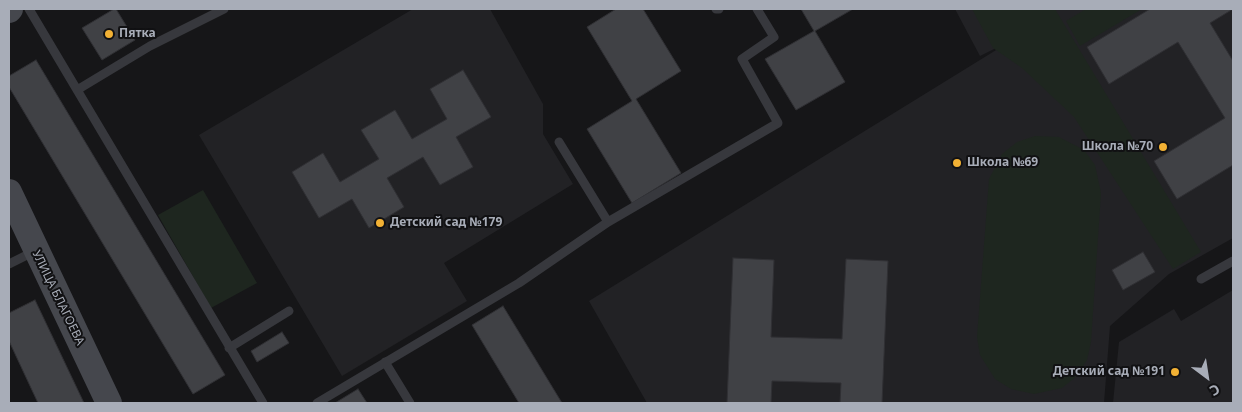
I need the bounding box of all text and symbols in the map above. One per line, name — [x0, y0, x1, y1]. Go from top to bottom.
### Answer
place label: Пятка — [119, 27, 156, 41]
marker: Пятка — [103, 28, 115, 40]
place label: Школа №70 — [1082, 140, 1153, 154]
marker: Школа №70 — [1157, 141, 1169, 153]
place label: Школа №69 — [967, 156, 1038, 170]
marker: Школа №69 — [951, 157, 963, 169]
place label: Детский сад №179 — [390, 216, 502, 230]
marker: Детский сад №179 — [374, 217, 386, 229]
street label: УЛИЦА БЛАГОЕВА — [29, 248, 87, 348]
north arrow — [1182, 352, 1232, 402]
place label: Детский сад №191 — [1053, 365, 1165, 379]
marker: Детский сад №191 — [1169, 366, 1181, 378]
text: С — [1206, 380, 1224, 401]

